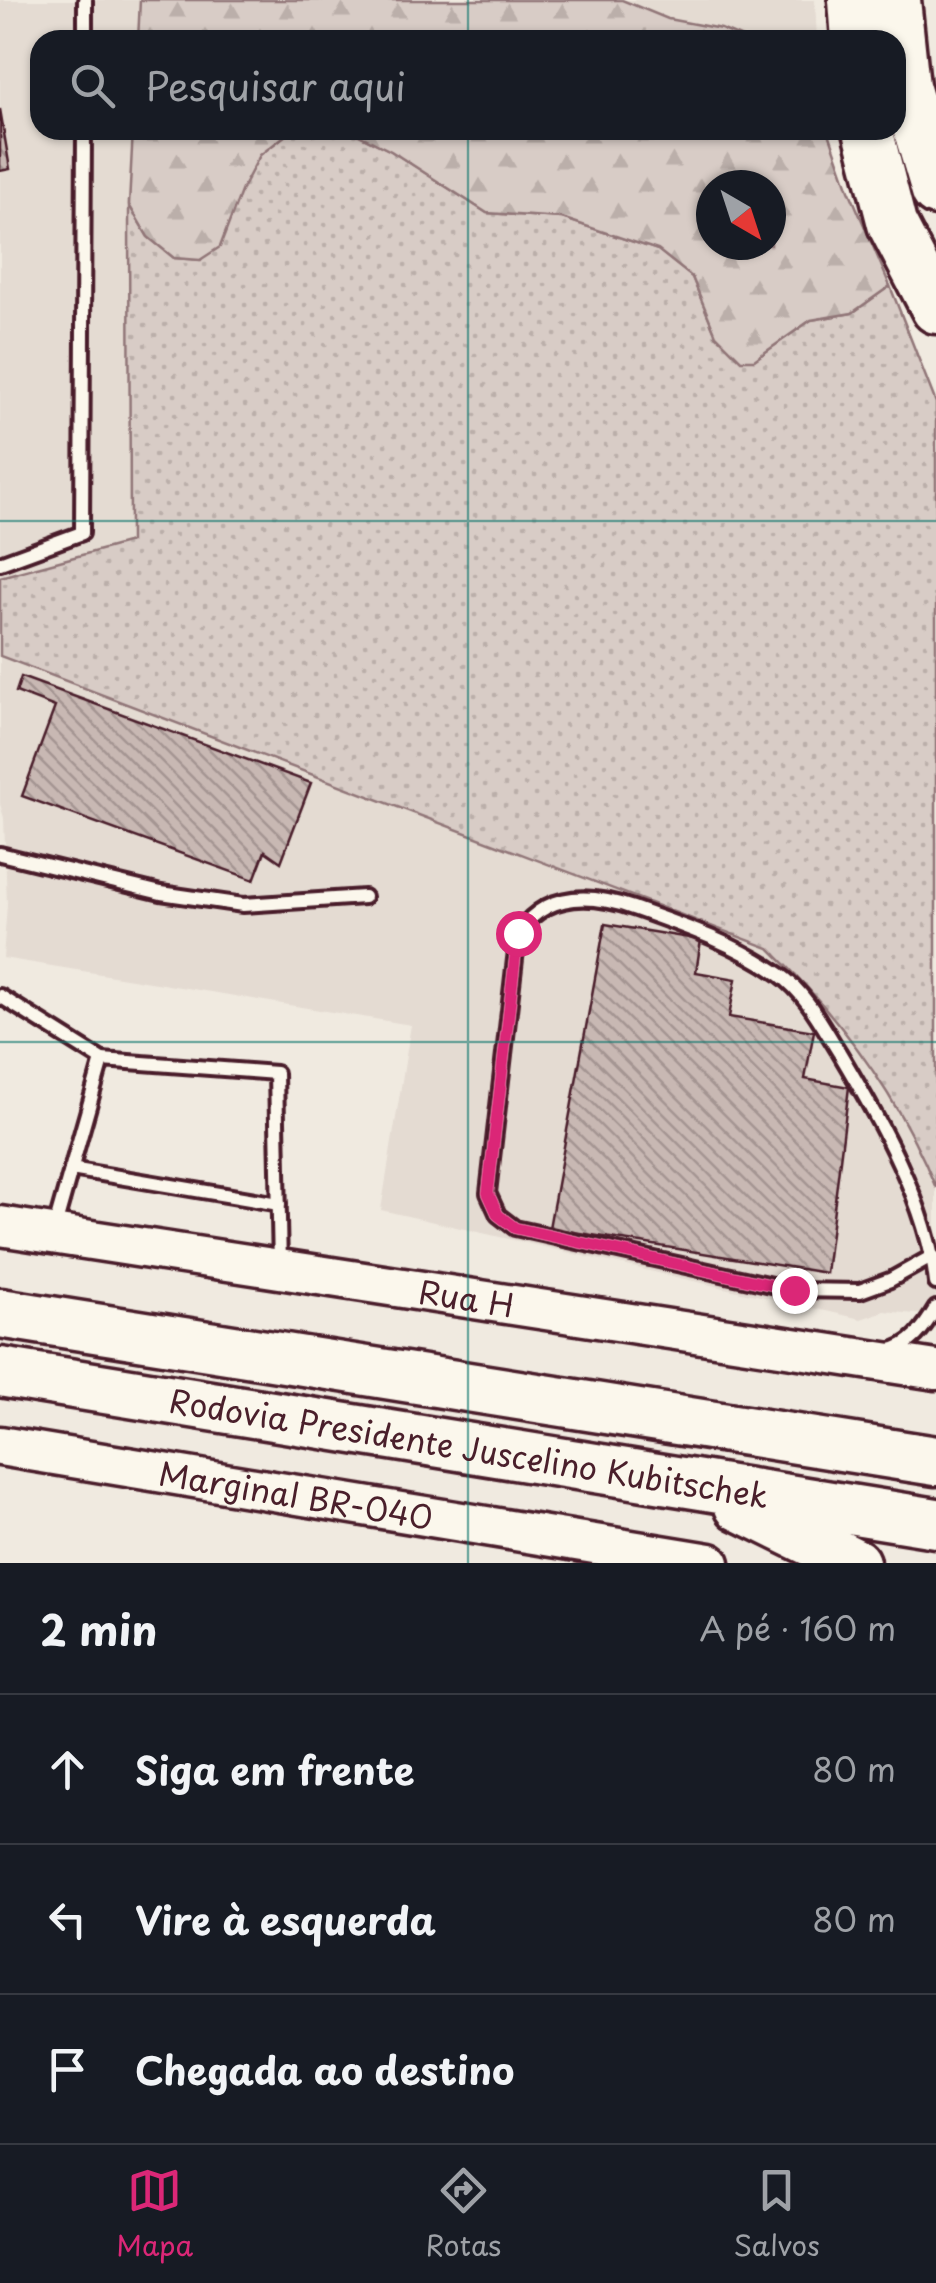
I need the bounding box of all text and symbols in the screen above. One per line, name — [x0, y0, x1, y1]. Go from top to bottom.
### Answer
search box — [30, 30, 906, 140]
text: Pesquisar aqui — [145, 57, 406, 114]
icon: search — [65, 58, 120, 113]
north arrow — [696, 170, 786, 260]
route start — [496, 911, 542, 957]
street label: Rua H — [415, 1267, 518, 1329]
route end — [772, 1268, 818, 1314]
street label: Rodovia Presidente Juscelino Kubitschek — [166, 1376, 772, 1520]
street label: Marginal BR-040 — [156, 1449, 436, 1541]
text: 2 min — [40, 1597, 157, 1660]
text: A pé · 160 m — [699, 1604, 896, 1652]
text: Siga em frente — [135, 1741, 415, 1798]
icon: ahead — [40, 1742, 95, 1797]
text: 80 m — [812, 1745, 896, 1793]
text: Vire à esquerda — [135, 1891, 436, 1948]
icon: left — [40, 1892, 95, 1947]
text: 80 m — [812, 1895, 896, 1943]
text: Chegada ao destino — [135, 2041, 514, 2098]
icon: arrive — [40, 2042, 95, 2097]
tab: Mapa — [116, 2163, 193, 2266]
tab: Rotas — [425, 2163, 501, 2266]
tab: Salvos — [734, 2163, 820, 2266]

